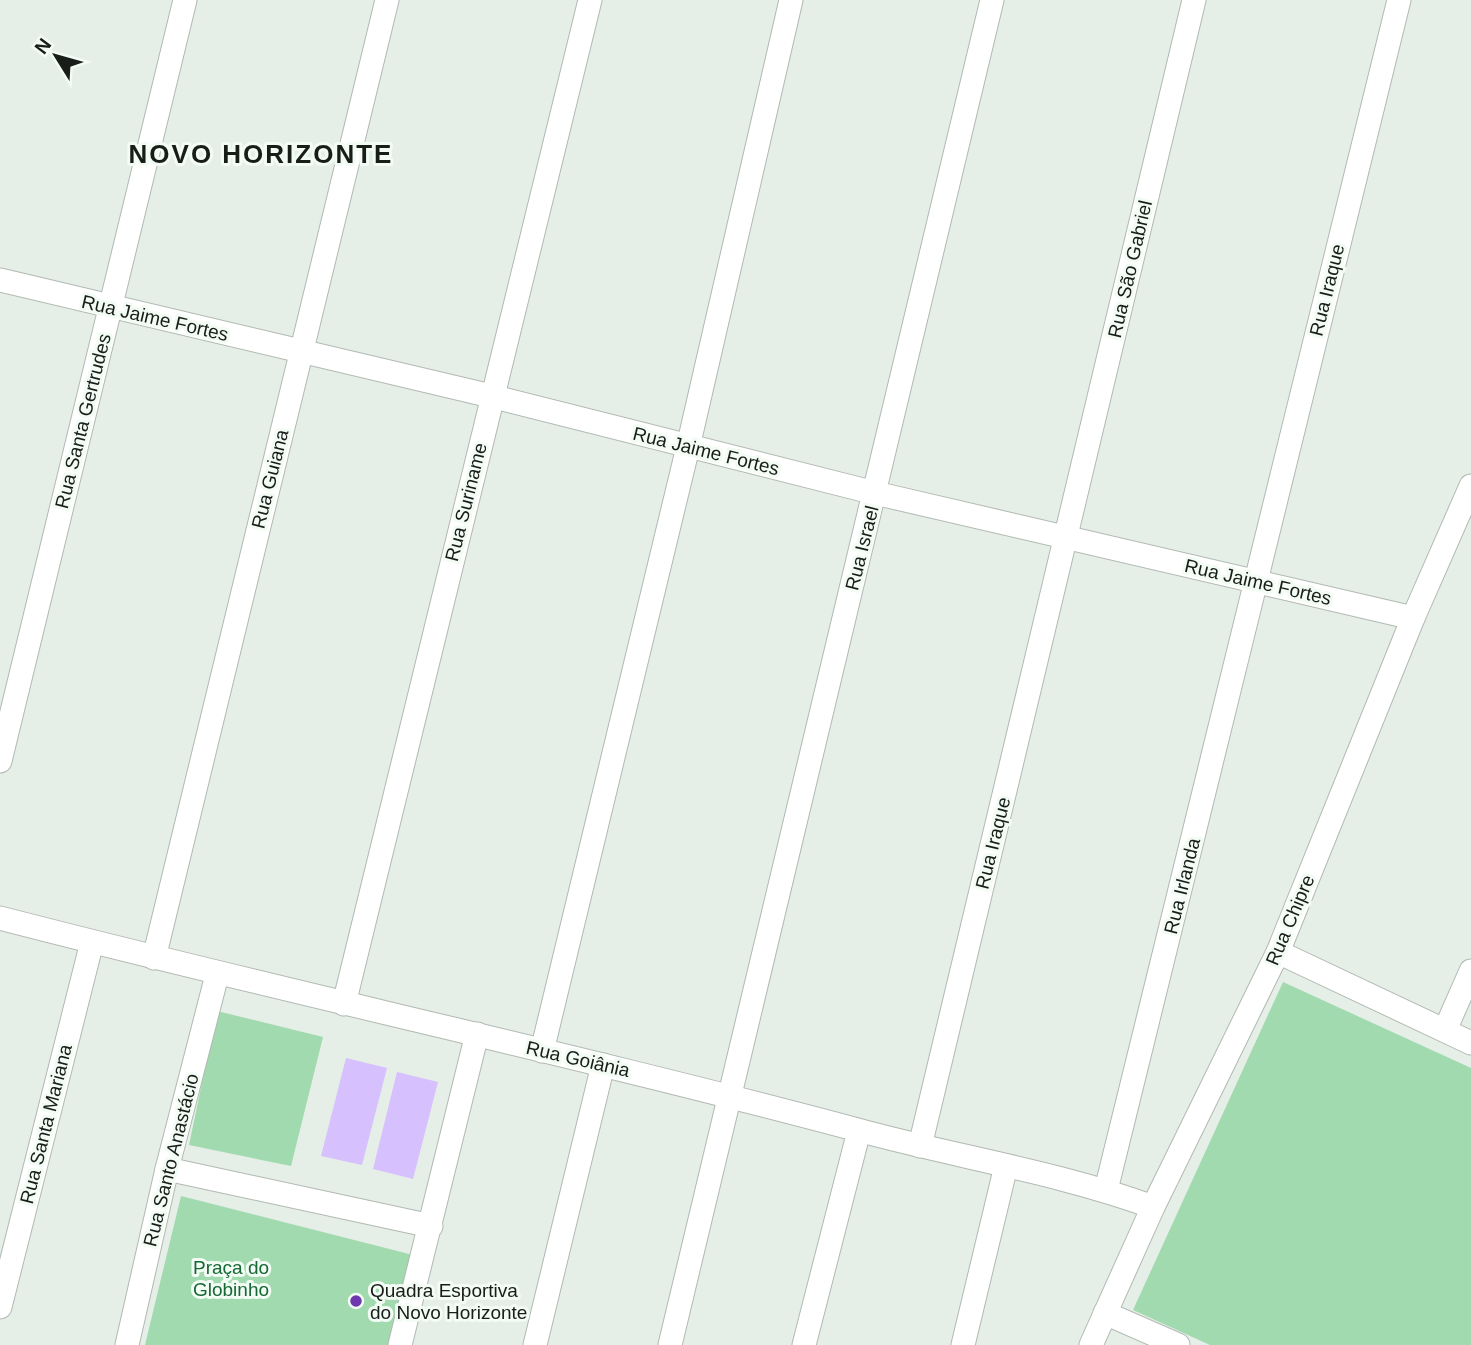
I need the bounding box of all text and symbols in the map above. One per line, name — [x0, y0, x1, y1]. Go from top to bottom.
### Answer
north arrow — [21, 21, 91, 91]
text: N — [30, 34, 55, 58]
district label: NOVO HORIZONTE — [129, 139, 393, 169]
street label: Rua São Gabriel — [1104, 198, 1156, 340]
street label: Rua Iraque — [1305, 242, 1349, 338]
street label: Rua Jaime Fortes — [80, 291, 230, 345]
street label: Rua Santa Gertrudes — [51, 331, 115, 511]
street label: Rua Jaime Fortes — [631, 423, 781, 479]
street label: Rua Guiana — [248, 427, 293, 531]
street label: Rua Suriname — [441, 441, 491, 563]
street label: Rua Israel — [841, 503, 883, 593]
street label: Rua Jaime Fortes — [1183, 555, 1333, 609]
street label: Rua Iraque — [971, 795, 1015, 891]
street label: Rua Irlanda — [1160, 835, 1204, 936]
street label: Rua Chipre — [1262, 872, 1318, 968]
street label: Rua Goiânia — [524, 1037, 632, 1081]
street label: Rua Santa Mariana — [16, 1042, 76, 1206]
street label: Rua Santo Anastácio — [139, 1071, 203, 1249]
park label: Praça do Globinho — [193, 1257, 269, 1300]
place label: Quadra Esportiva do Novo Horizonte — [370, 1280, 527, 1323]
marker: Quadra Esportiva do Novo Horizonte — [348, 1293, 364, 1309]

